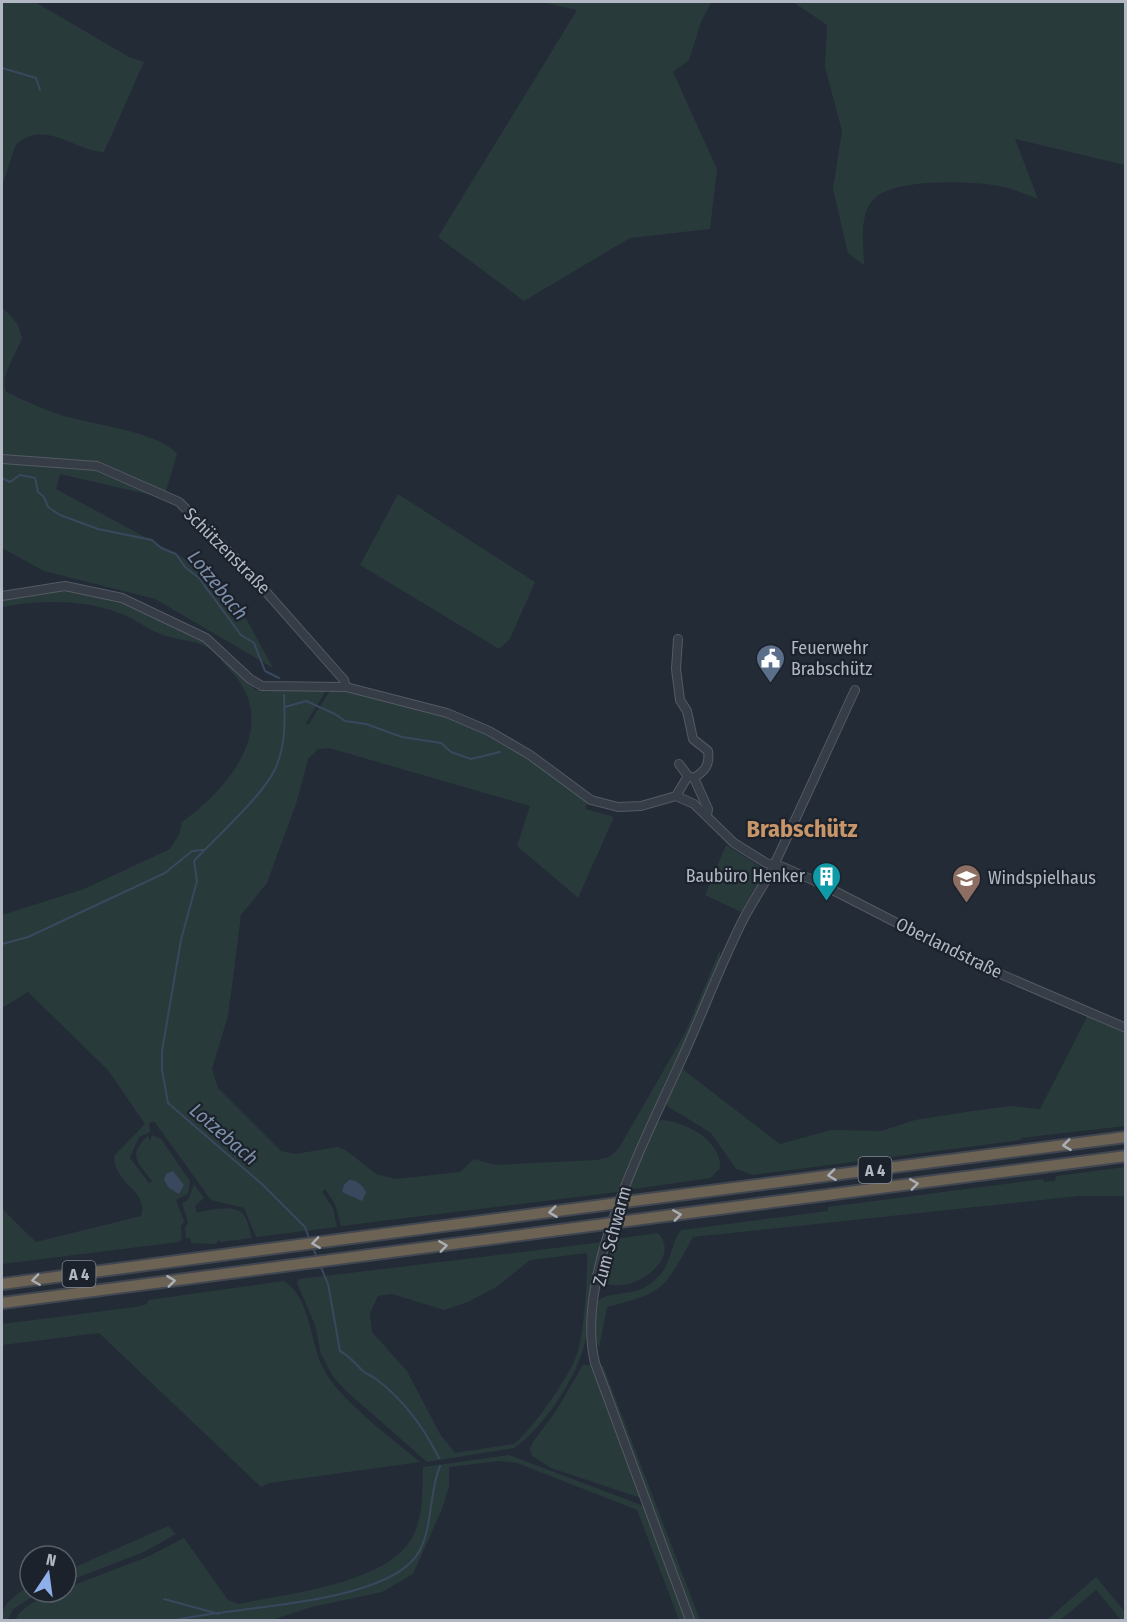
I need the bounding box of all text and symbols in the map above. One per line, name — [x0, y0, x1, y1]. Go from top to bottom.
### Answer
street label: Schützenstraße — [179, 503, 275, 599]
water label: Lotzebach — [183, 545, 253, 625]
place label: Feuerwehr Brabschütz — [791, 637, 872, 680]
public building icon: Feuerwehr Brabschütz — [754, 642, 786, 684]
district label: Brabschütz — [747, 815, 857, 843]
building icon: Baubüro Henker — [810, 860, 842, 902]
school or university icon: Windspielhaus — [951, 862, 983, 904]
place label: Baubüro Henker — [686, 865, 806, 887]
place label: Windspielhaus — [988, 867, 1096, 889]
street label: Oberlandstraße — [892, 913, 1006, 983]
water label: Lotzebach — [185, 1098, 263, 1170]
one-way arrow — [1063, 1138, 1072, 1150]
road number: A 4 — [858, 1157, 892, 1183]
one-way arrow — [828, 1168, 837, 1181]
one-way arrow — [910, 1178, 919, 1190]
street label: Zum Schwarm — [588, 1184, 636, 1288]
one-way arrow — [549, 1205, 558, 1217]
one-way arrow — [673, 1210, 682, 1222]
one-way arrow — [312, 1236, 321, 1249]
one-way arrow — [438, 1240, 447, 1252]
road number: A 4 — [62, 1261, 96, 1287]
one-way arrow — [32, 1273, 41, 1285]
one-way arrow — [166, 1276, 175, 1288]
north arrow — [18, 1544, 78, 1604]
text: N — [44, 1550, 58, 1570]

